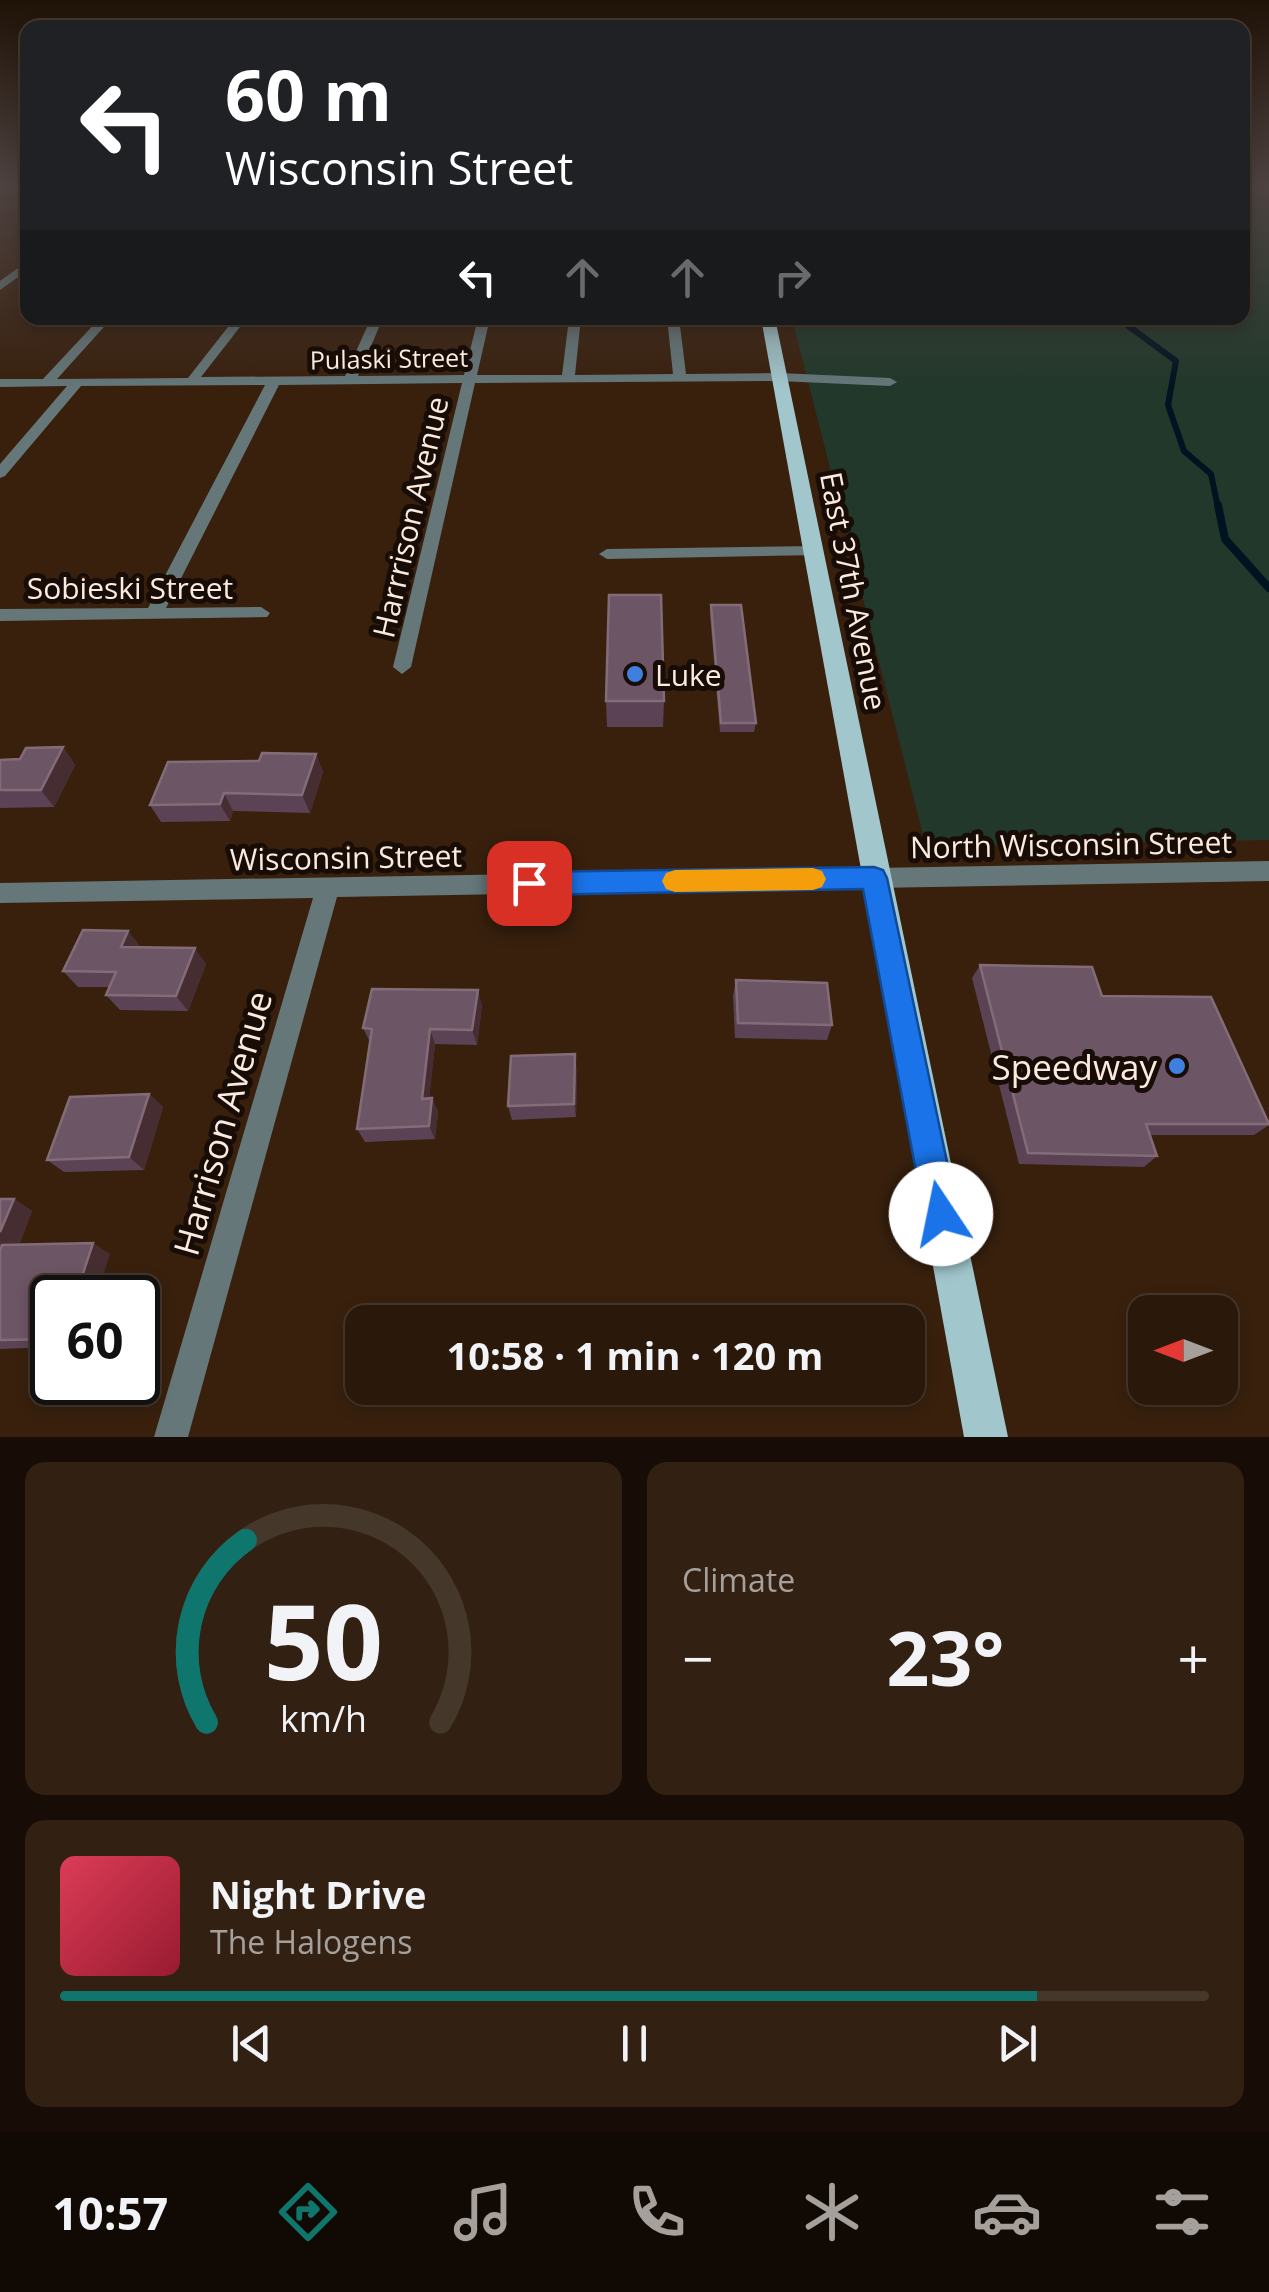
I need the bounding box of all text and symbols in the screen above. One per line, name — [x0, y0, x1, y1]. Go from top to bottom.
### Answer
text: 60 m — [225, 46, 392, 142]
icon: left — [60, 60, 190, 190]
text: Wisconsin Street — [225, 137, 573, 198]
icon: left — [450, 250, 505, 305]
icon: ahead — [555, 250, 610, 305]
icon: ahead — [660, 250, 715, 305]
icon: right — [765, 250, 820, 305]
street label: Pulaski Street — [310, 340, 468, 376]
street label: Harrrison Avenue — [362, 392, 458, 642]
street label: East 37th Avenue — [811, 468, 897, 714]
street label: Sobieski Street — [27, 567, 233, 608]
place label: Luke — [655, 654, 722, 695]
marker: Luke — [624, 663, 646, 685]
street label: North Wisconsin Street — [910, 821, 1232, 867]
street label: Wisconsin Street — [230, 834, 462, 880]
pin — [487, 841, 572, 926]
icon: arrive — [502, 856, 557, 911]
street label: Harrison Avenue — [162, 985, 282, 1261]
place label: Speedway — [992, 1043, 1157, 1090]
marker: Speedway — [1166, 1055, 1188, 1077]
position arrow — [889, 1162, 993, 1266]
speed limit sign: 60 — [30, 1275, 160, 1405]
north arrow — [1128, 1295, 1238, 1405]
map controls — [1128, 1295, 1238, 1405]
text: 10:58 · 1 min · 120 m — [447, 1329, 823, 1381]
text: Climate — [682, 1558, 795, 1601]
text: 50 — [264, 1569, 383, 1710]
text: 23° — [887, 1606, 1004, 1708]
text: − — [682, 1620, 713, 1695]
text: + — [1178, 1620, 1209, 1695]
text: km/h — [280, 1694, 367, 1742]
text: Night Drive — [210, 1868, 426, 1920]
text: The Halogens — [210, 1920, 412, 1963]
icon: previous — [224, 2016, 279, 2071]
icon: pause — [607, 2016, 662, 2071]
icon: next — [990, 2016, 1045, 2071]
icon: directions — [273, 2177, 343, 2247]
icon: music — [448, 2177, 518, 2247]
icon: phone — [622, 2177, 692, 2247]
icon: climate — [797, 2177, 867, 2247]
icon: car — [972, 2177, 1042, 2247]
icon: filters — [1147, 2177, 1217, 2247]
text: 10:57 — [52, 2182, 168, 2243]

